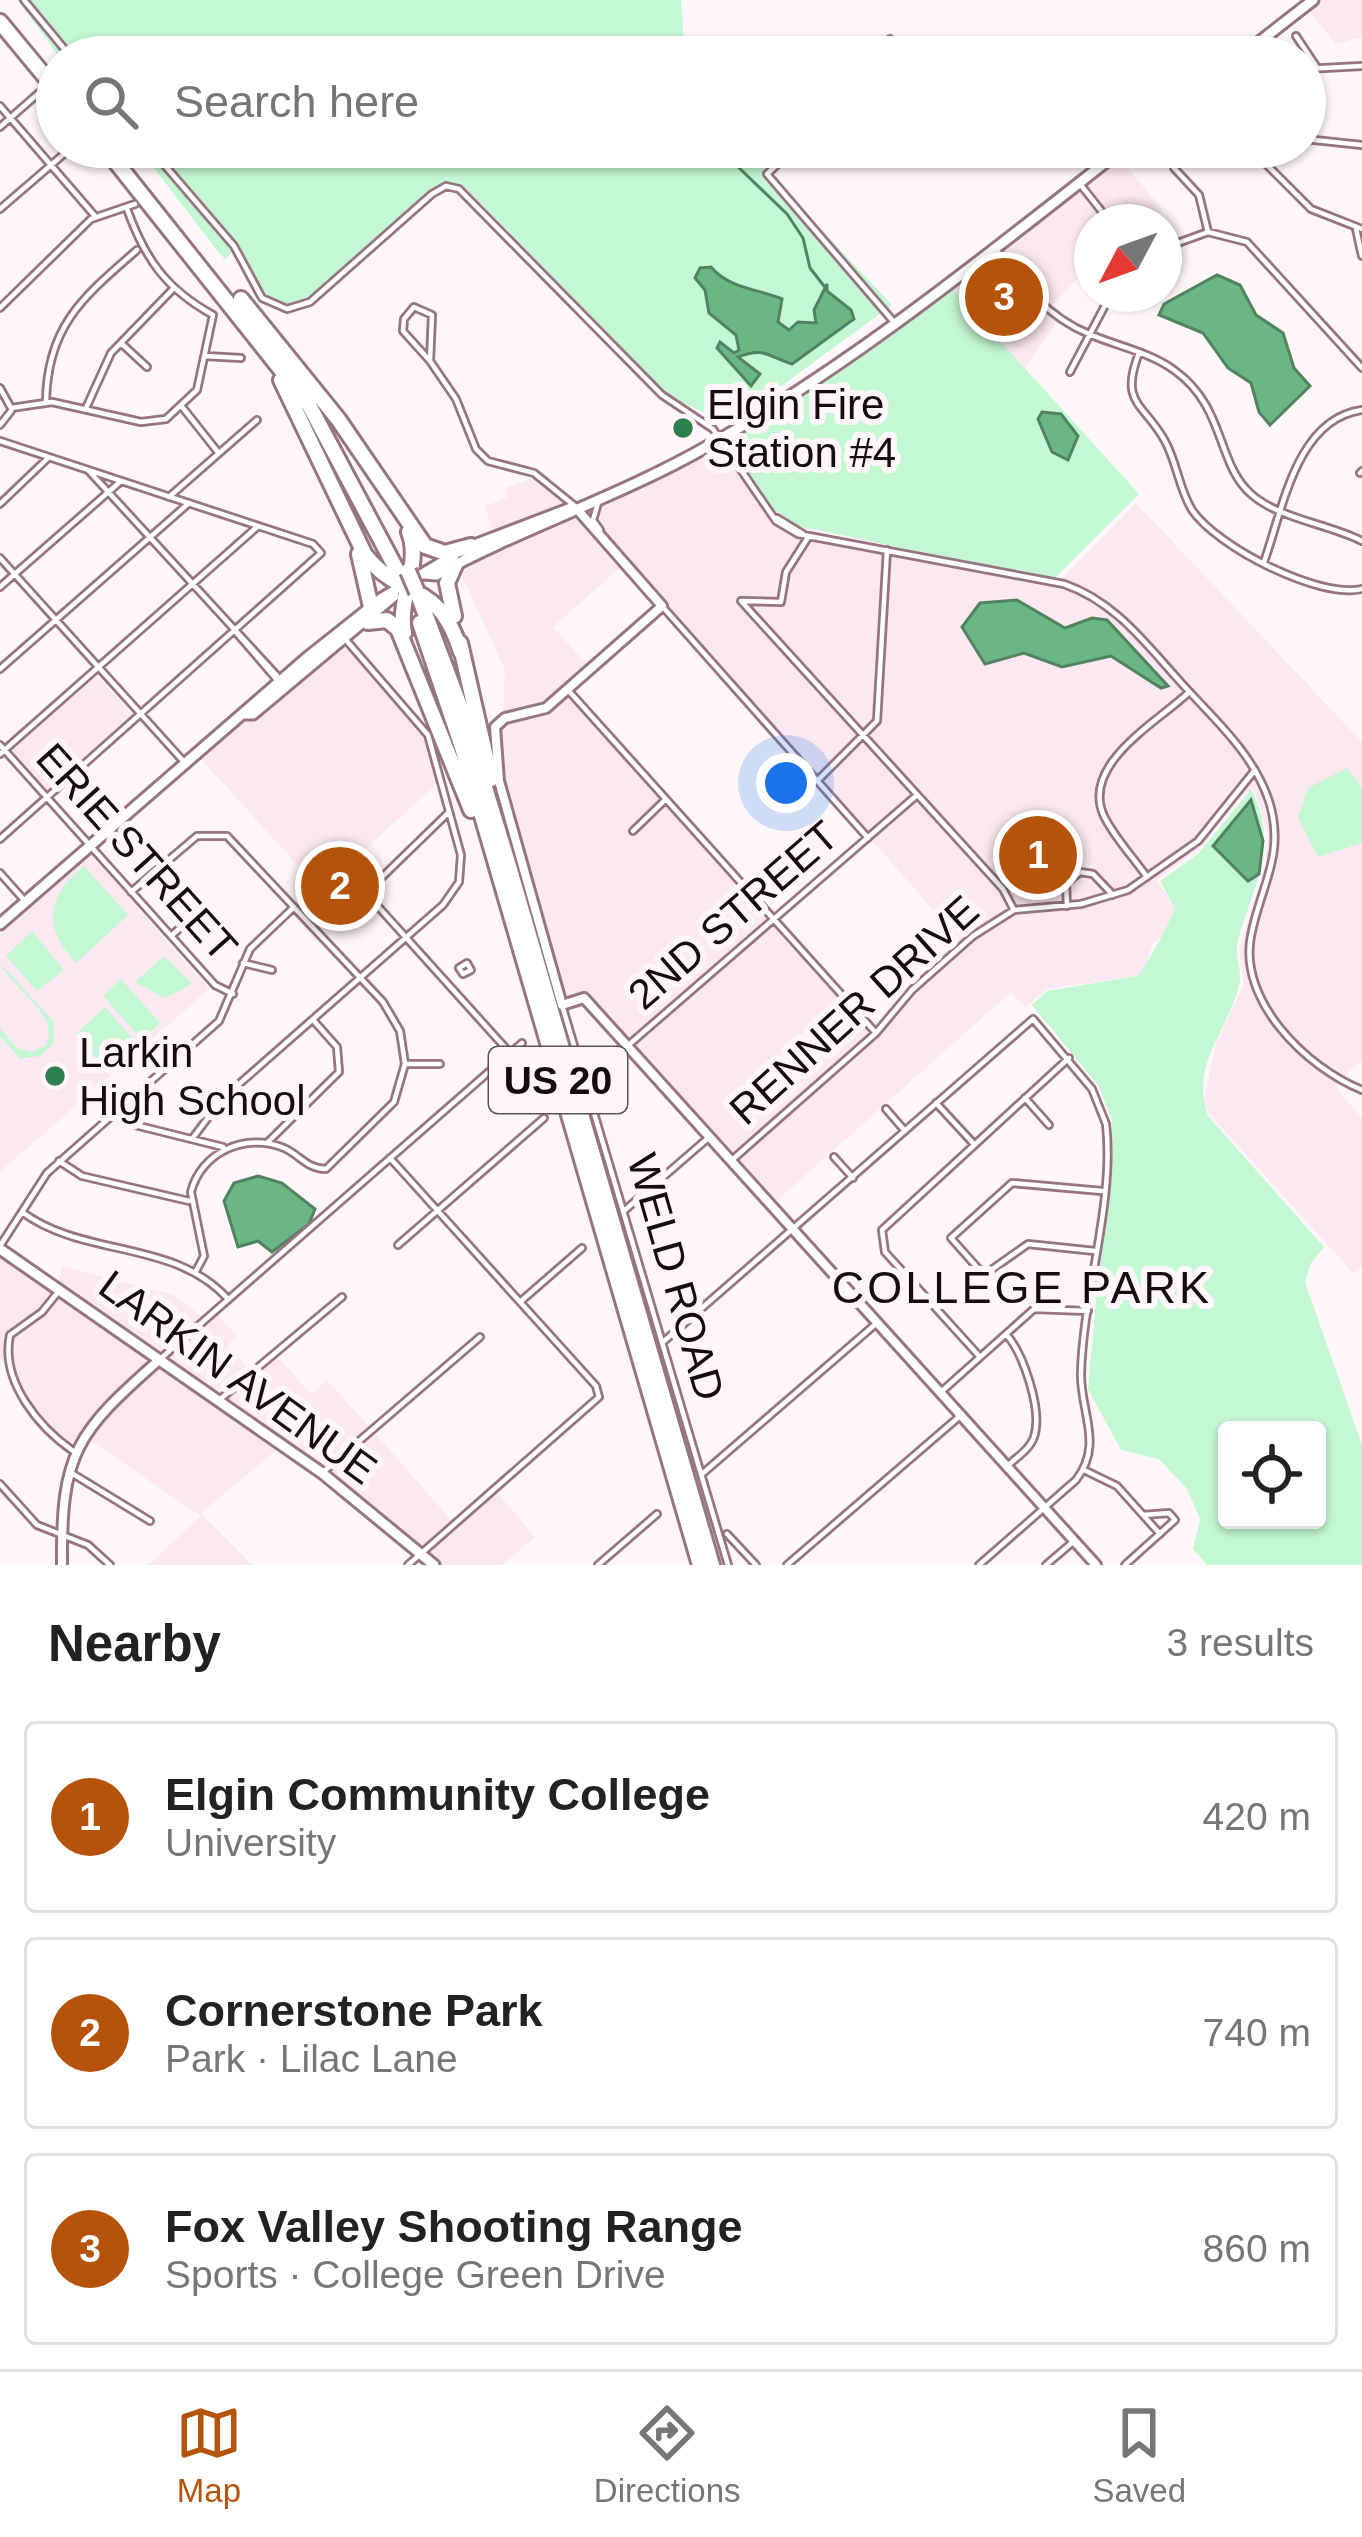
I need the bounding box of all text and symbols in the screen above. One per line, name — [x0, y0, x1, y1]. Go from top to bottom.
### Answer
search box — [36, 36, 1326, 168]
icon: search — [78, 69, 144, 135]
text: Search here — [174, 76, 419, 127]
north arrow — [1074, 204, 1182, 312]
pin: 3 — [965, 252, 1043, 342]
place label: Elgin Fire Station #4 — [707, 381, 896, 476]
marker: Elgin Fire Station #4 — [670, 415, 696, 441]
street label: ERIE STREET — [27, 734, 247, 970]
your location — [756, 753, 816, 813]
pin: 1 — [999, 810, 1077, 900]
street label: 2ND STREET — [619, 812, 847, 1018]
pin: 2 — [301, 841, 379, 931]
street label: RENNER DRIVE — [720, 886, 988, 1134]
place label: Larkin High School — [79, 1029, 305, 1124]
road number: US 20 — [489, 1047, 627, 1113]
marker: Larkin High School — [42, 1063, 68, 1089]
street label: WELD ROAD — [618, 1148, 734, 1406]
street label: LARKIN AVENUE — [90, 1261, 386, 1493]
district label: COLLEGE PARK — [832, 1262, 1212, 1313]
map controls — [1218, 1421, 1326, 1529]
button: locate — [1218, 1421, 1326, 1529]
text: Nearby — [48, 1615, 221, 1672]
text: 3 results — [1167, 1621, 1314, 1664]
text: Elgin Community College — [165, 1769, 710, 1820]
text: 1 — [79, 1795, 101, 1838]
text: 420 m — [1203, 1795, 1311, 1838]
text: University — [165, 1821, 336, 1864]
text: Cornerstone Park — [165, 1985, 543, 2036]
text: 2 — [79, 2011, 101, 2054]
text: 740 m — [1203, 2011, 1311, 2054]
text: Park · Lilac Lane — [165, 2037, 458, 2080]
text: Fox Valley Shooting Range — [165, 2201, 743, 2252]
text: 3 — [79, 2227, 101, 2270]
text: 860 m — [1203, 2227, 1311, 2270]
text: Sports · College Green Drive — [165, 2253, 666, 2296]
tab: Map — [176, 2400, 242, 2510]
tab: Directions — [594, 2400, 741, 2510]
tab: Saved — [1092, 2400, 1186, 2510]

